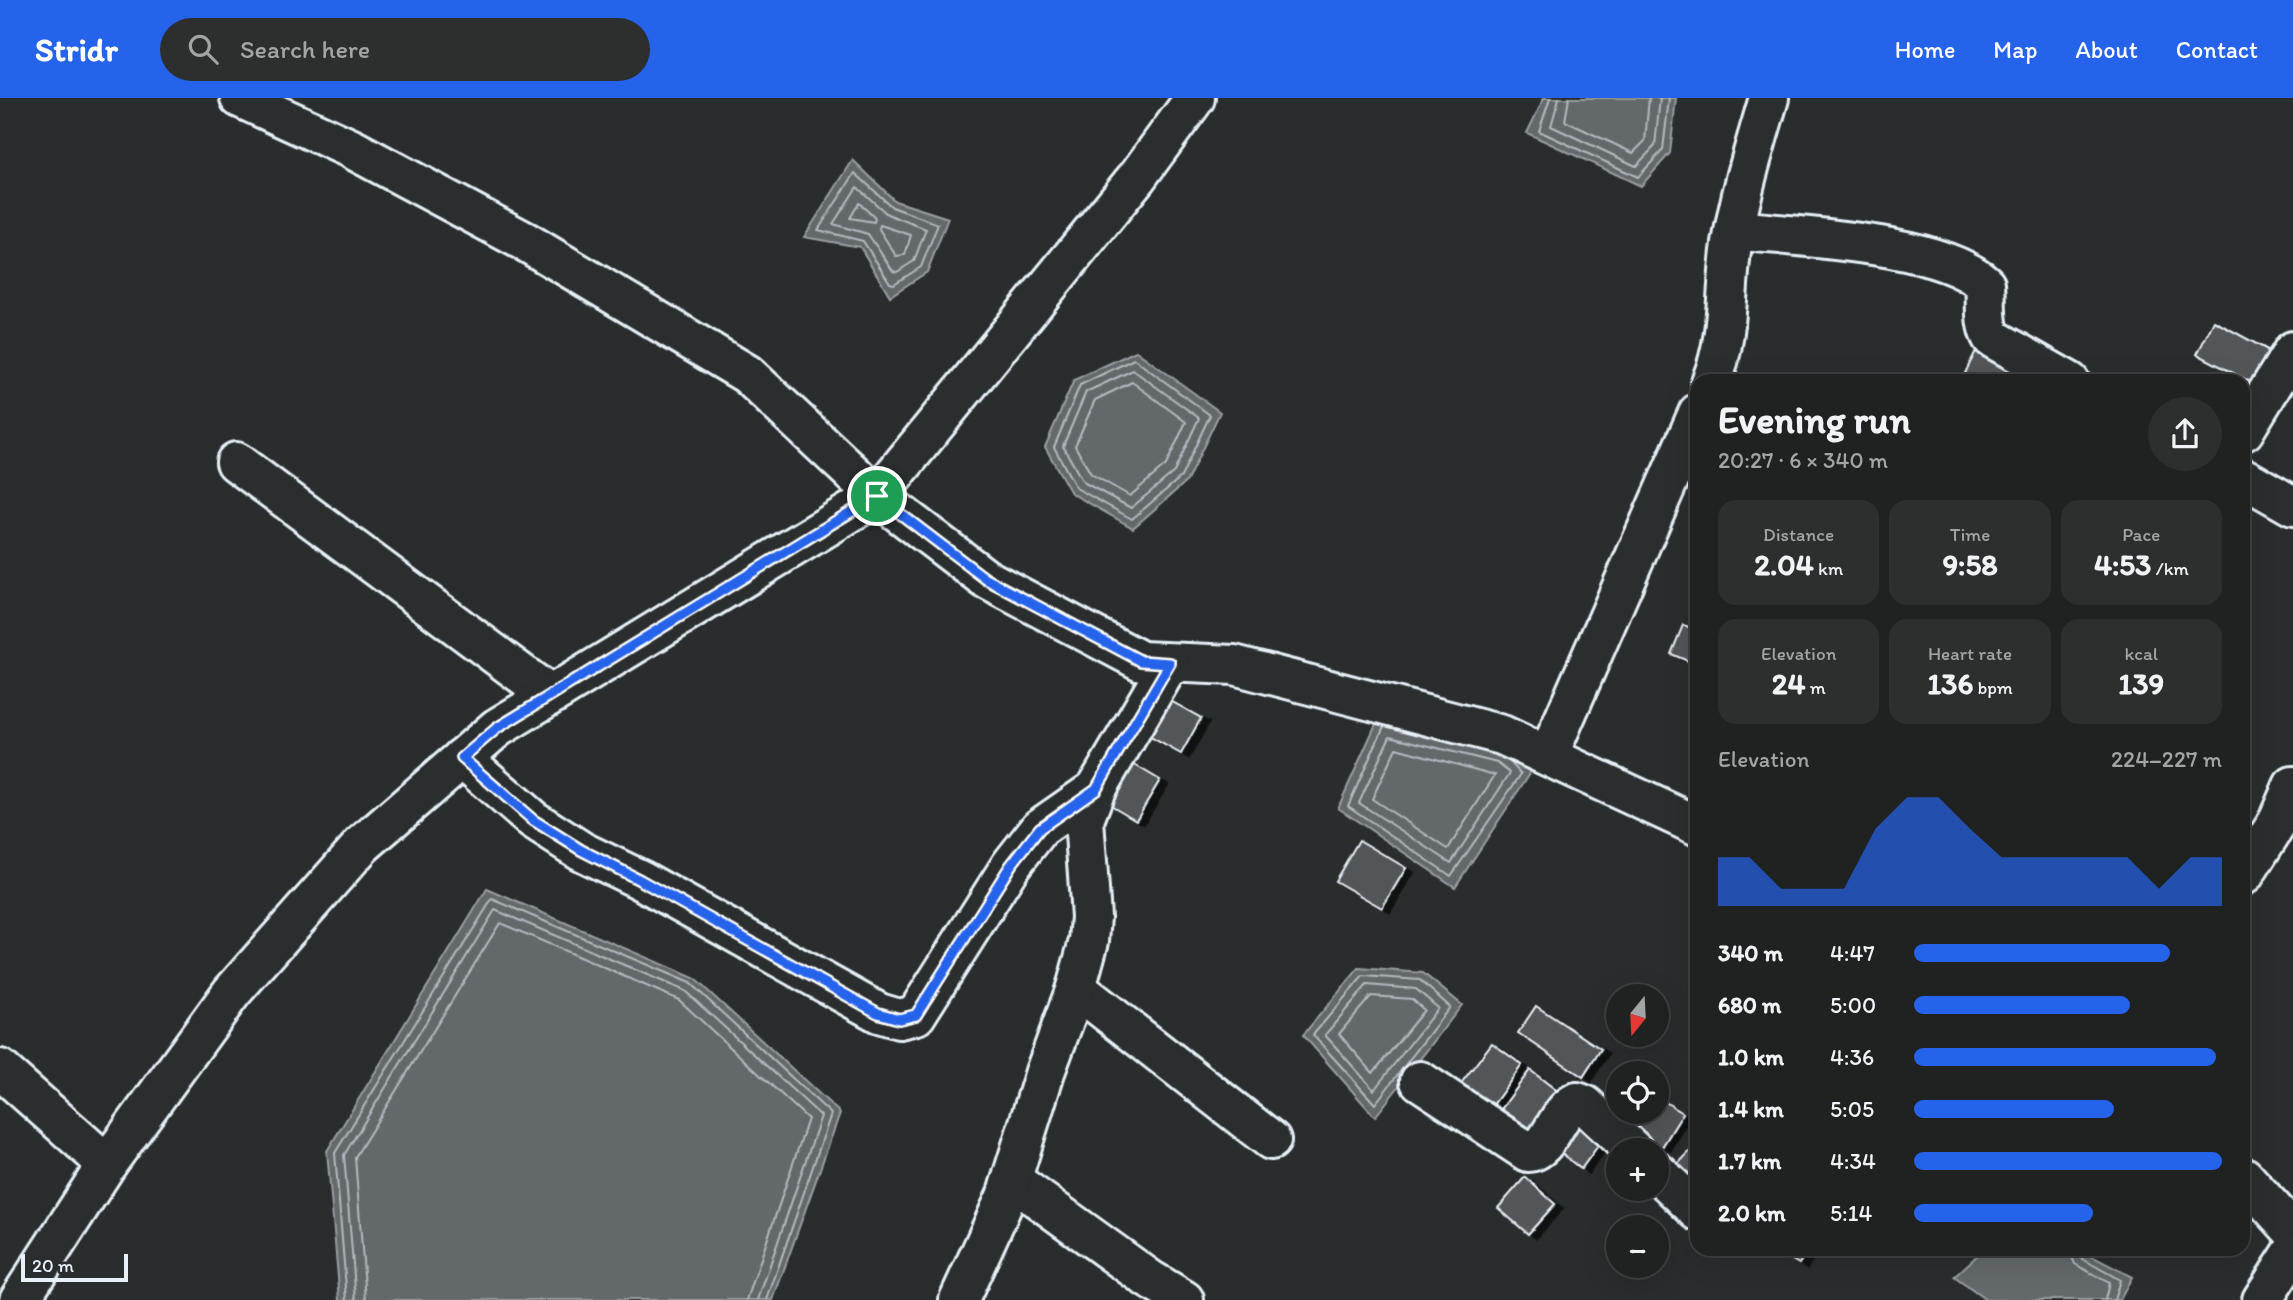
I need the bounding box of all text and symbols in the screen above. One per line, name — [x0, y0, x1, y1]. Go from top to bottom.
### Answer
search box — [160, 18, 650, 81]
text: Stridr — [35, 30, 118, 69]
icon: search — [184, 30, 222, 68]
text: Search here — [240, 33, 370, 65]
text: Home — [1895, 35, 1955, 64]
text: Map — [1993, 35, 2037, 64]
text: About — [2075, 35, 2138, 64]
text: Contact — [2176, 35, 2258, 64]
text: Evening run — [1718, 397, 1911, 443]
button: share — [2148, 397, 2222, 471]
text: 20:27 · 6 × 340 m — [1718, 446, 1888, 474]
pin — [847, 466, 907, 526]
icon: arrive — [858, 477, 896, 515]
text: Distance — [1763, 523, 1834, 546]
text: Time — [1950, 523, 1990, 546]
text: Pace — [2122, 523, 2160, 546]
text: 2.04 — [1754, 546, 1814, 583]
text: 9:58 — [1942, 546, 1998, 583]
text: 4:53 — [2094, 546, 2151, 583]
text: km — [1814, 557, 1843, 580]
text: /km — [2151, 557, 2189, 580]
text: Elevation — [1761, 642, 1836, 665]
text: Heart rate — [1928, 642, 2012, 665]
text: kcal — [2124, 642, 2158, 665]
text: 24 — [1772, 665, 1805, 702]
text: 136 — [1927, 665, 1973, 702]
text: 139 — [2118, 665, 2164, 702]
text: m — [1805, 676, 1826, 699]
text: bpm — [1973, 676, 2013, 699]
text: Elevation — [1718, 745, 1809, 773]
text: 224–227 m — [2111, 745, 2222, 773]
text: 340 m — [1718, 939, 1783, 967]
text: 4:47 — [1830, 939, 1875, 967]
north arrow — [1606, 984, 1670, 1046]
map controls — [1606, 984, 1669, 1278]
text: 680 m — [1718, 991, 1781, 1019]
text: 5:00 — [1830, 991, 1876, 1019]
text: 1.0 km — [1718, 1043, 1784, 1071]
text: 4:36 — [1830, 1043, 1874, 1071]
button: locate — [1606, 1061, 1669, 1124]
text: 1.4 km — [1718, 1095, 1784, 1123]
text: 5:05 — [1830, 1095, 1874, 1123]
button: + — [1606, 1138, 1669, 1201]
text: 1.7 km — [1718, 1147, 1781, 1175]
text: 4:34 — [1830, 1147, 1876, 1175]
text: 2.0 km — [1718, 1199, 1786, 1227]
text: 5:14 — [1830, 1199, 1872, 1227]
button: − — [1606, 1215, 1669, 1278]
scale bar — [21, 1251, 128, 1283]
text: 20 m — [32, 1254, 74, 1277]

